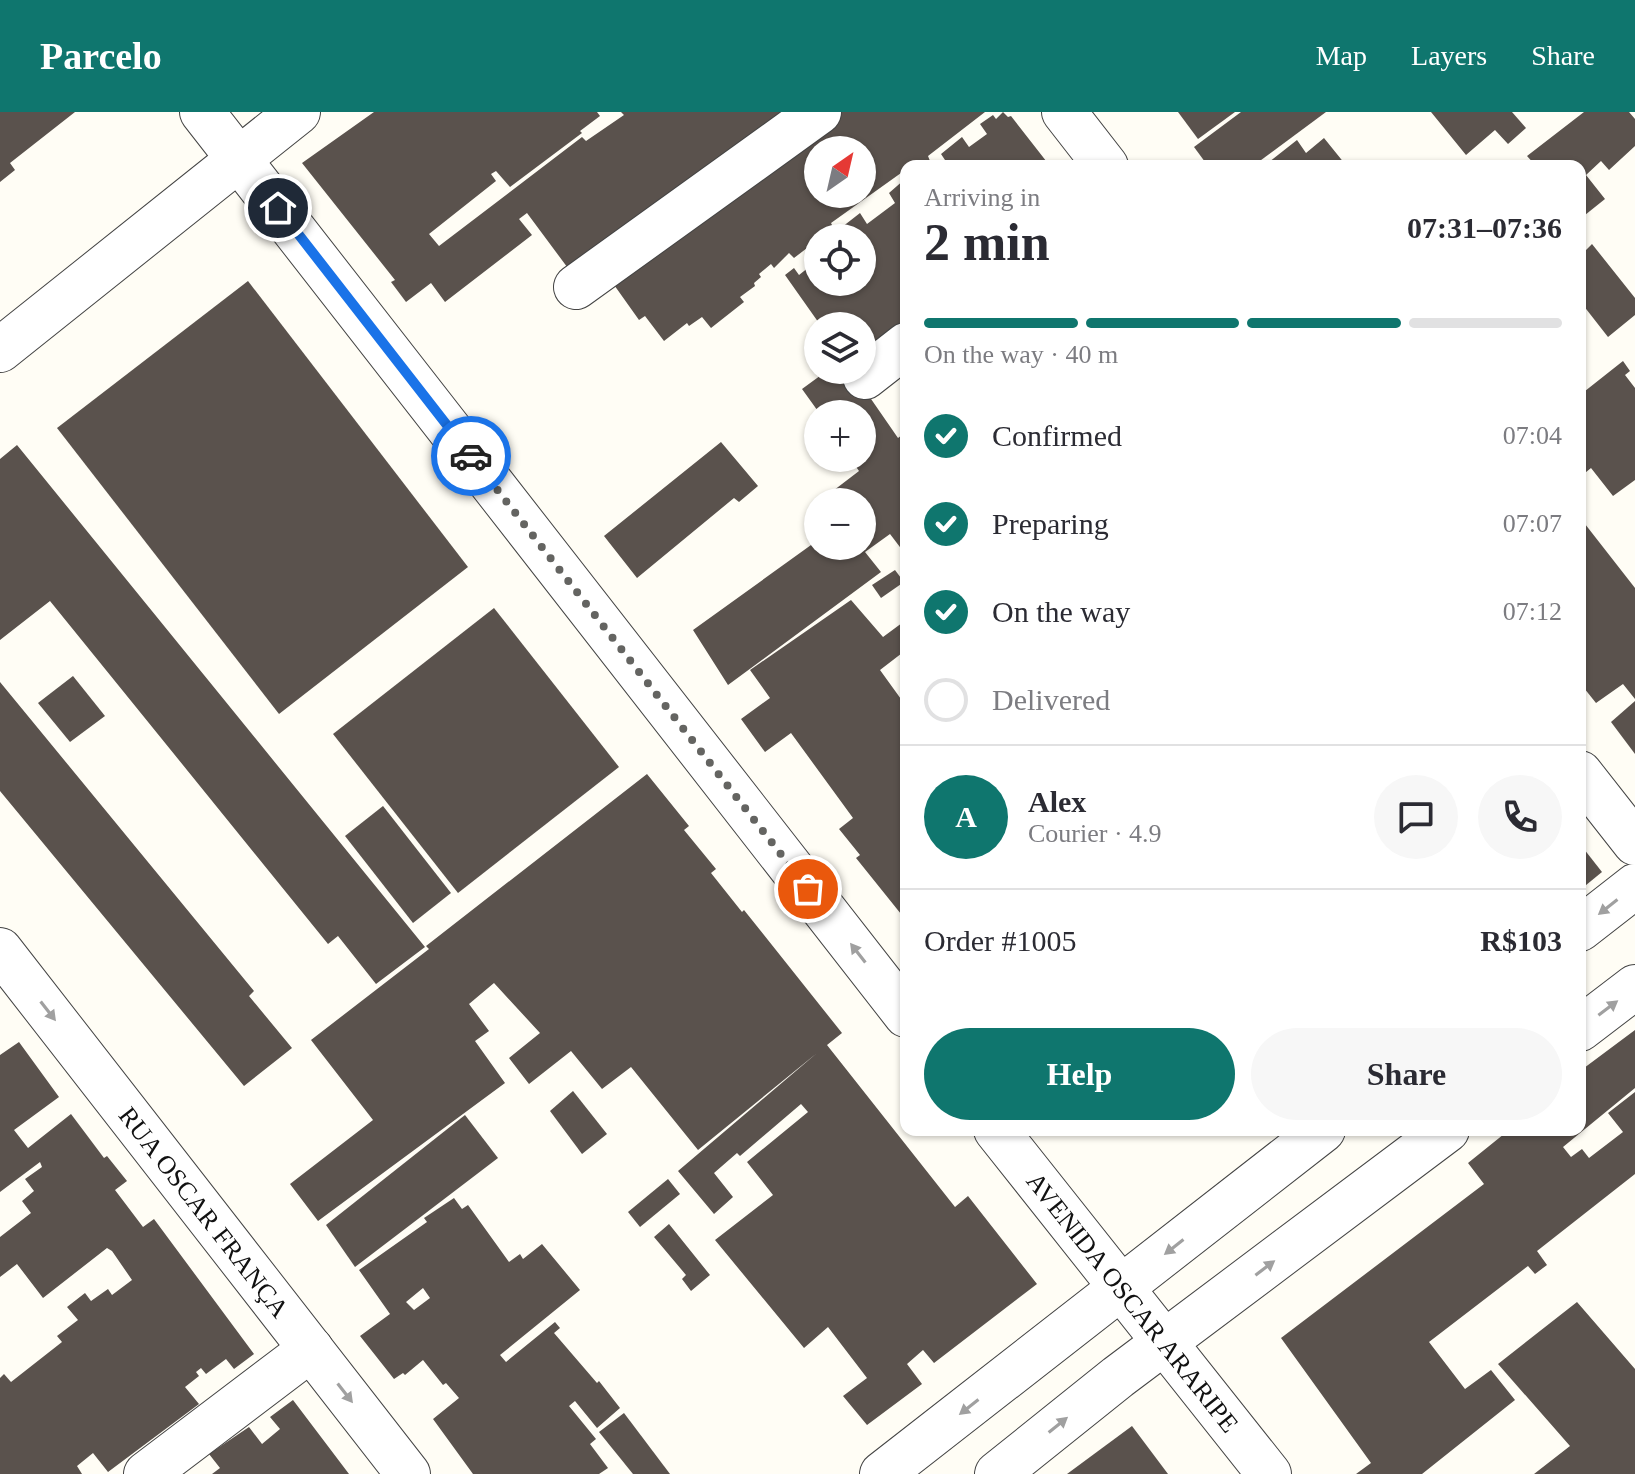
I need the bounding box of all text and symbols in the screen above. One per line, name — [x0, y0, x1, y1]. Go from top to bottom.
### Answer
text: Parcelo — [40, 35, 162, 77]
text: Map — [1316, 40, 1367, 71]
text: Layers — [1411, 40, 1487, 71]
text: Share — [1531, 40, 1595, 71]
north arrow — [804, 136, 876, 208]
map controls — [804, 136, 876, 560]
pin — [244, 174, 312, 242]
text: Arriving in — [924, 183, 1040, 212]
icon: home — [256, 186, 300, 230]
text: 07:31–07:36 — [1407, 211, 1562, 244]
text: 2 min — [924, 214, 1050, 271]
button: locate — [804, 224, 876, 296]
button: layers — [804, 312, 876, 384]
text: On the way · 40 m — [924, 340, 1118, 369]
button: + — [804, 400, 876, 472]
icon: check — [924, 414, 968, 458]
courier — [431, 416, 511, 496]
text: Confirmed — [992, 419, 1122, 452]
text: 07:04 — [1503, 421, 1562, 450]
icon: car — [449, 434, 493, 478]
button: − — [804, 488, 876, 560]
icon: check — [924, 502, 968, 546]
text: Preparing — [992, 507, 1109, 540]
text: 07:07 — [1503, 509, 1562, 538]
icon: check — [924, 590, 968, 634]
text: On the way — [992, 595, 1130, 628]
text: 07:12 — [1503, 597, 1562, 626]
text: Delivered — [992, 683, 1110, 716]
button: chat — [1374, 775, 1458, 859]
button: phone — [1478, 775, 1562, 859]
text: Alex — [1028, 785, 1086, 818]
text: A — [955, 800, 977, 833]
text: Courier · 4.9 — [1028, 819, 1162, 848]
pin — [774, 855, 842, 923]
icon: bag — [786, 867, 830, 911]
one-way arrow — [1597, 899, 1618, 915]
text: Order #1005 — [924, 924, 1076, 957]
text: R$103 — [1480, 924, 1562, 957]
one-way arrow — [850, 943, 867, 963]
one-way arrow — [39, 1001, 56, 1021]
one-way arrow — [1597, 1001, 1618, 1016]
button: Help — [924, 1028, 1235, 1120]
button: Share — [1251, 1028, 1562, 1120]
street label: RUA OSCAR FRANÇA — [113, 1101, 295, 1323]
street label: AVENIDA OSCAR ARARIPE — [1021, 1167, 1244, 1438]
one-way arrow — [1164, 1239, 1184, 1255]
one-way arrow — [1255, 1260, 1275, 1276]
one-way arrow — [337, 1383, 353, 1403]
one-way arrow — [958, 1398, 979, 1414]
one-way arrow — [1048, 1418, 1068, 1434]

